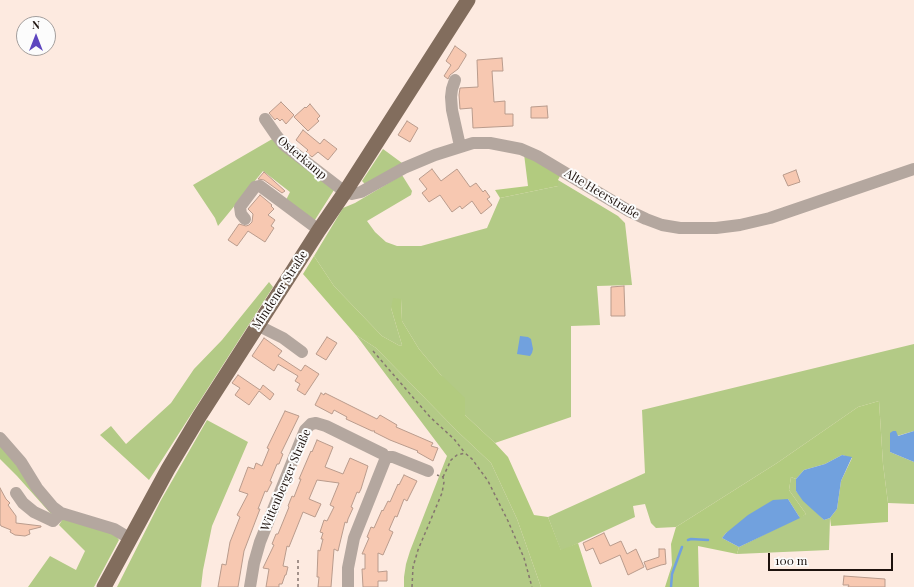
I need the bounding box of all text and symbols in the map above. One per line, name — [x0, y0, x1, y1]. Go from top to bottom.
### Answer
north arrow — [16, 16, 56, 56]
text: N — [32, 17, 40, 32]
street label: Osterkamp — [274, 133, 330, 183]
street label: Alte Heerstraße — [562, 166, 642, 222]
street label: Mindener Straße — [249, 248, 311, 332]
street label: Wittenberger Straße — [258, 427, 314, 533]
scale bar — [770, 545, 895, 571]
text: 100 m — [775, 552, 807, 568]

